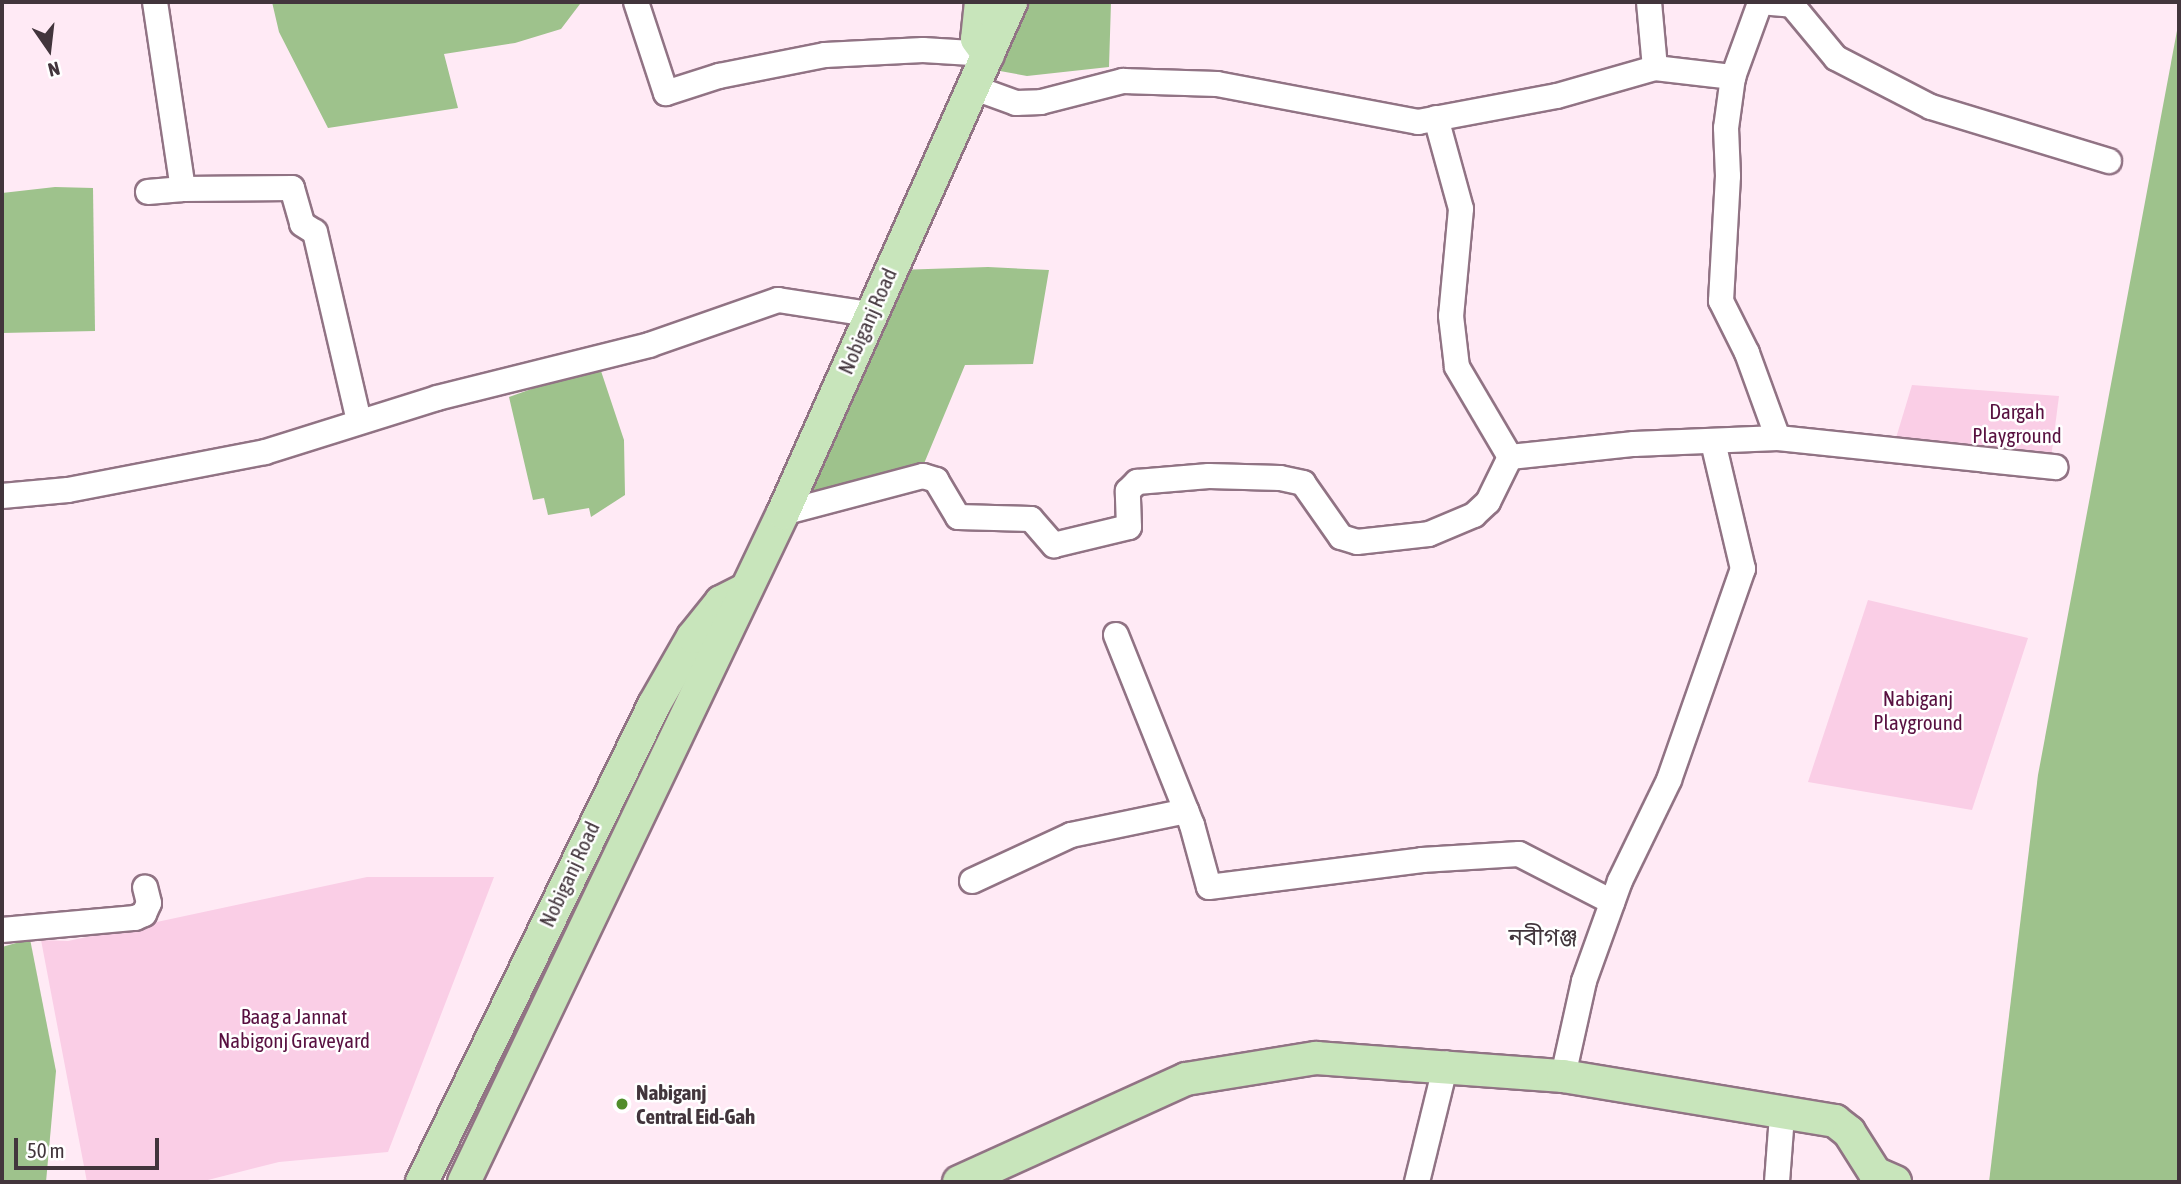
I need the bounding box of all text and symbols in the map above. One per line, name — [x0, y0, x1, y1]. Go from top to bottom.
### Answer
north arrow — [14, 14, 84, 84]
text: N — [46, 57, 62, 81]
street label: Nobiganj Road — [832, 264, 902, 378]
park label: Dargah Playground — [1972, 398, 2062, 448]
park label: Nabiganj Playground — [1873, 685, 1963, 735]
street label: Nobiganj Road — [534, 817, 604, 931]
district label: নবীগঞ্জ — [1509, 923, 1577, 951]
park label: Baag a Jannat Nabigonj Graveyard — [218, 1003, 370, 1053]
place label: Nabiganj Central Eid-Gah — [636, 1079, 755, 1129]
marker: Nabiganj Central Eid-Gah — [614, 1096, 630, 1112]
scale bar — [18, 1124, 163, 1168]
text: 50 m — [27, 1138, 65, 1162]

